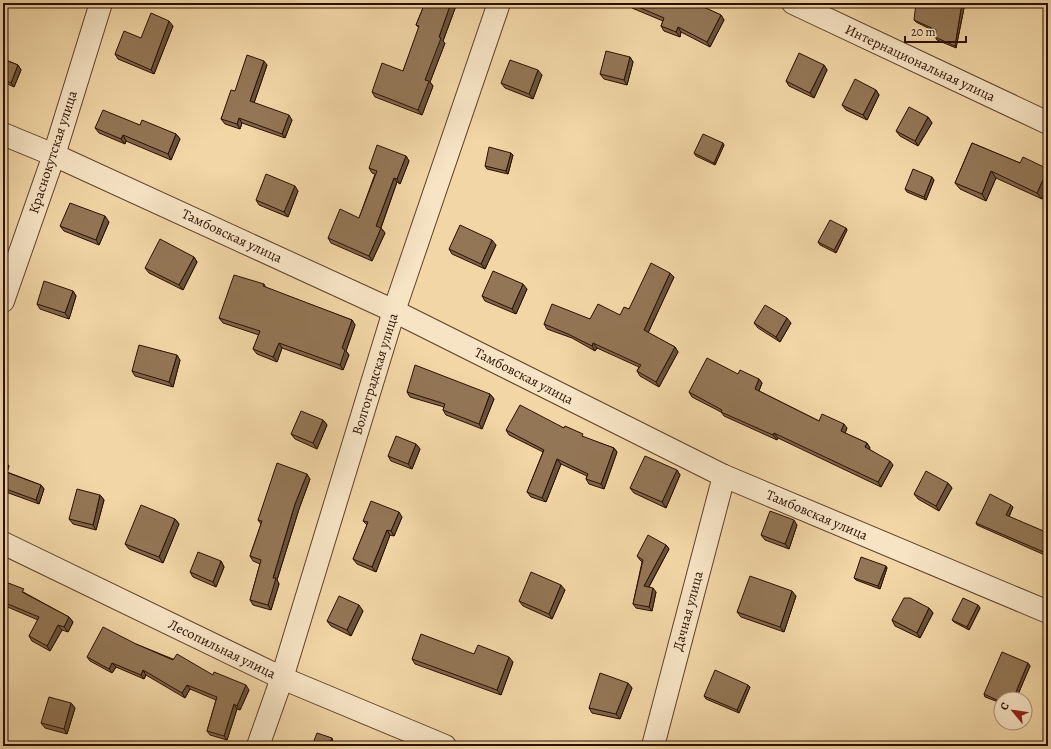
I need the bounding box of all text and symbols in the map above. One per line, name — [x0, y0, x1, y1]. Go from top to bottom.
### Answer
scale bar — [905, 18, 966, 44]
street label: Интернациональная улица — [842, 20, 999, 106]
text: 20 m — [911, 24, 935, 40]
street label: Краснокутская улица — [24, 88, 82, 216]
street label: Тамбовская улица — [179, 204, 286, 268]
street label: Волгоградская улица — [347, 310, 403, 437]
street label: Тамбовская улица — [471, 343, 577, 409]
street label: Тамбовская улица — [763, 485, 871, 545]
street label: Дачная улица — [668, 568, 708, 653]
street label: Лесопильная улица — [165, 615, 279, 683]
north arrow — [993, 691, 1033, 731]
text: С — [996, 700, 1013, 713]

